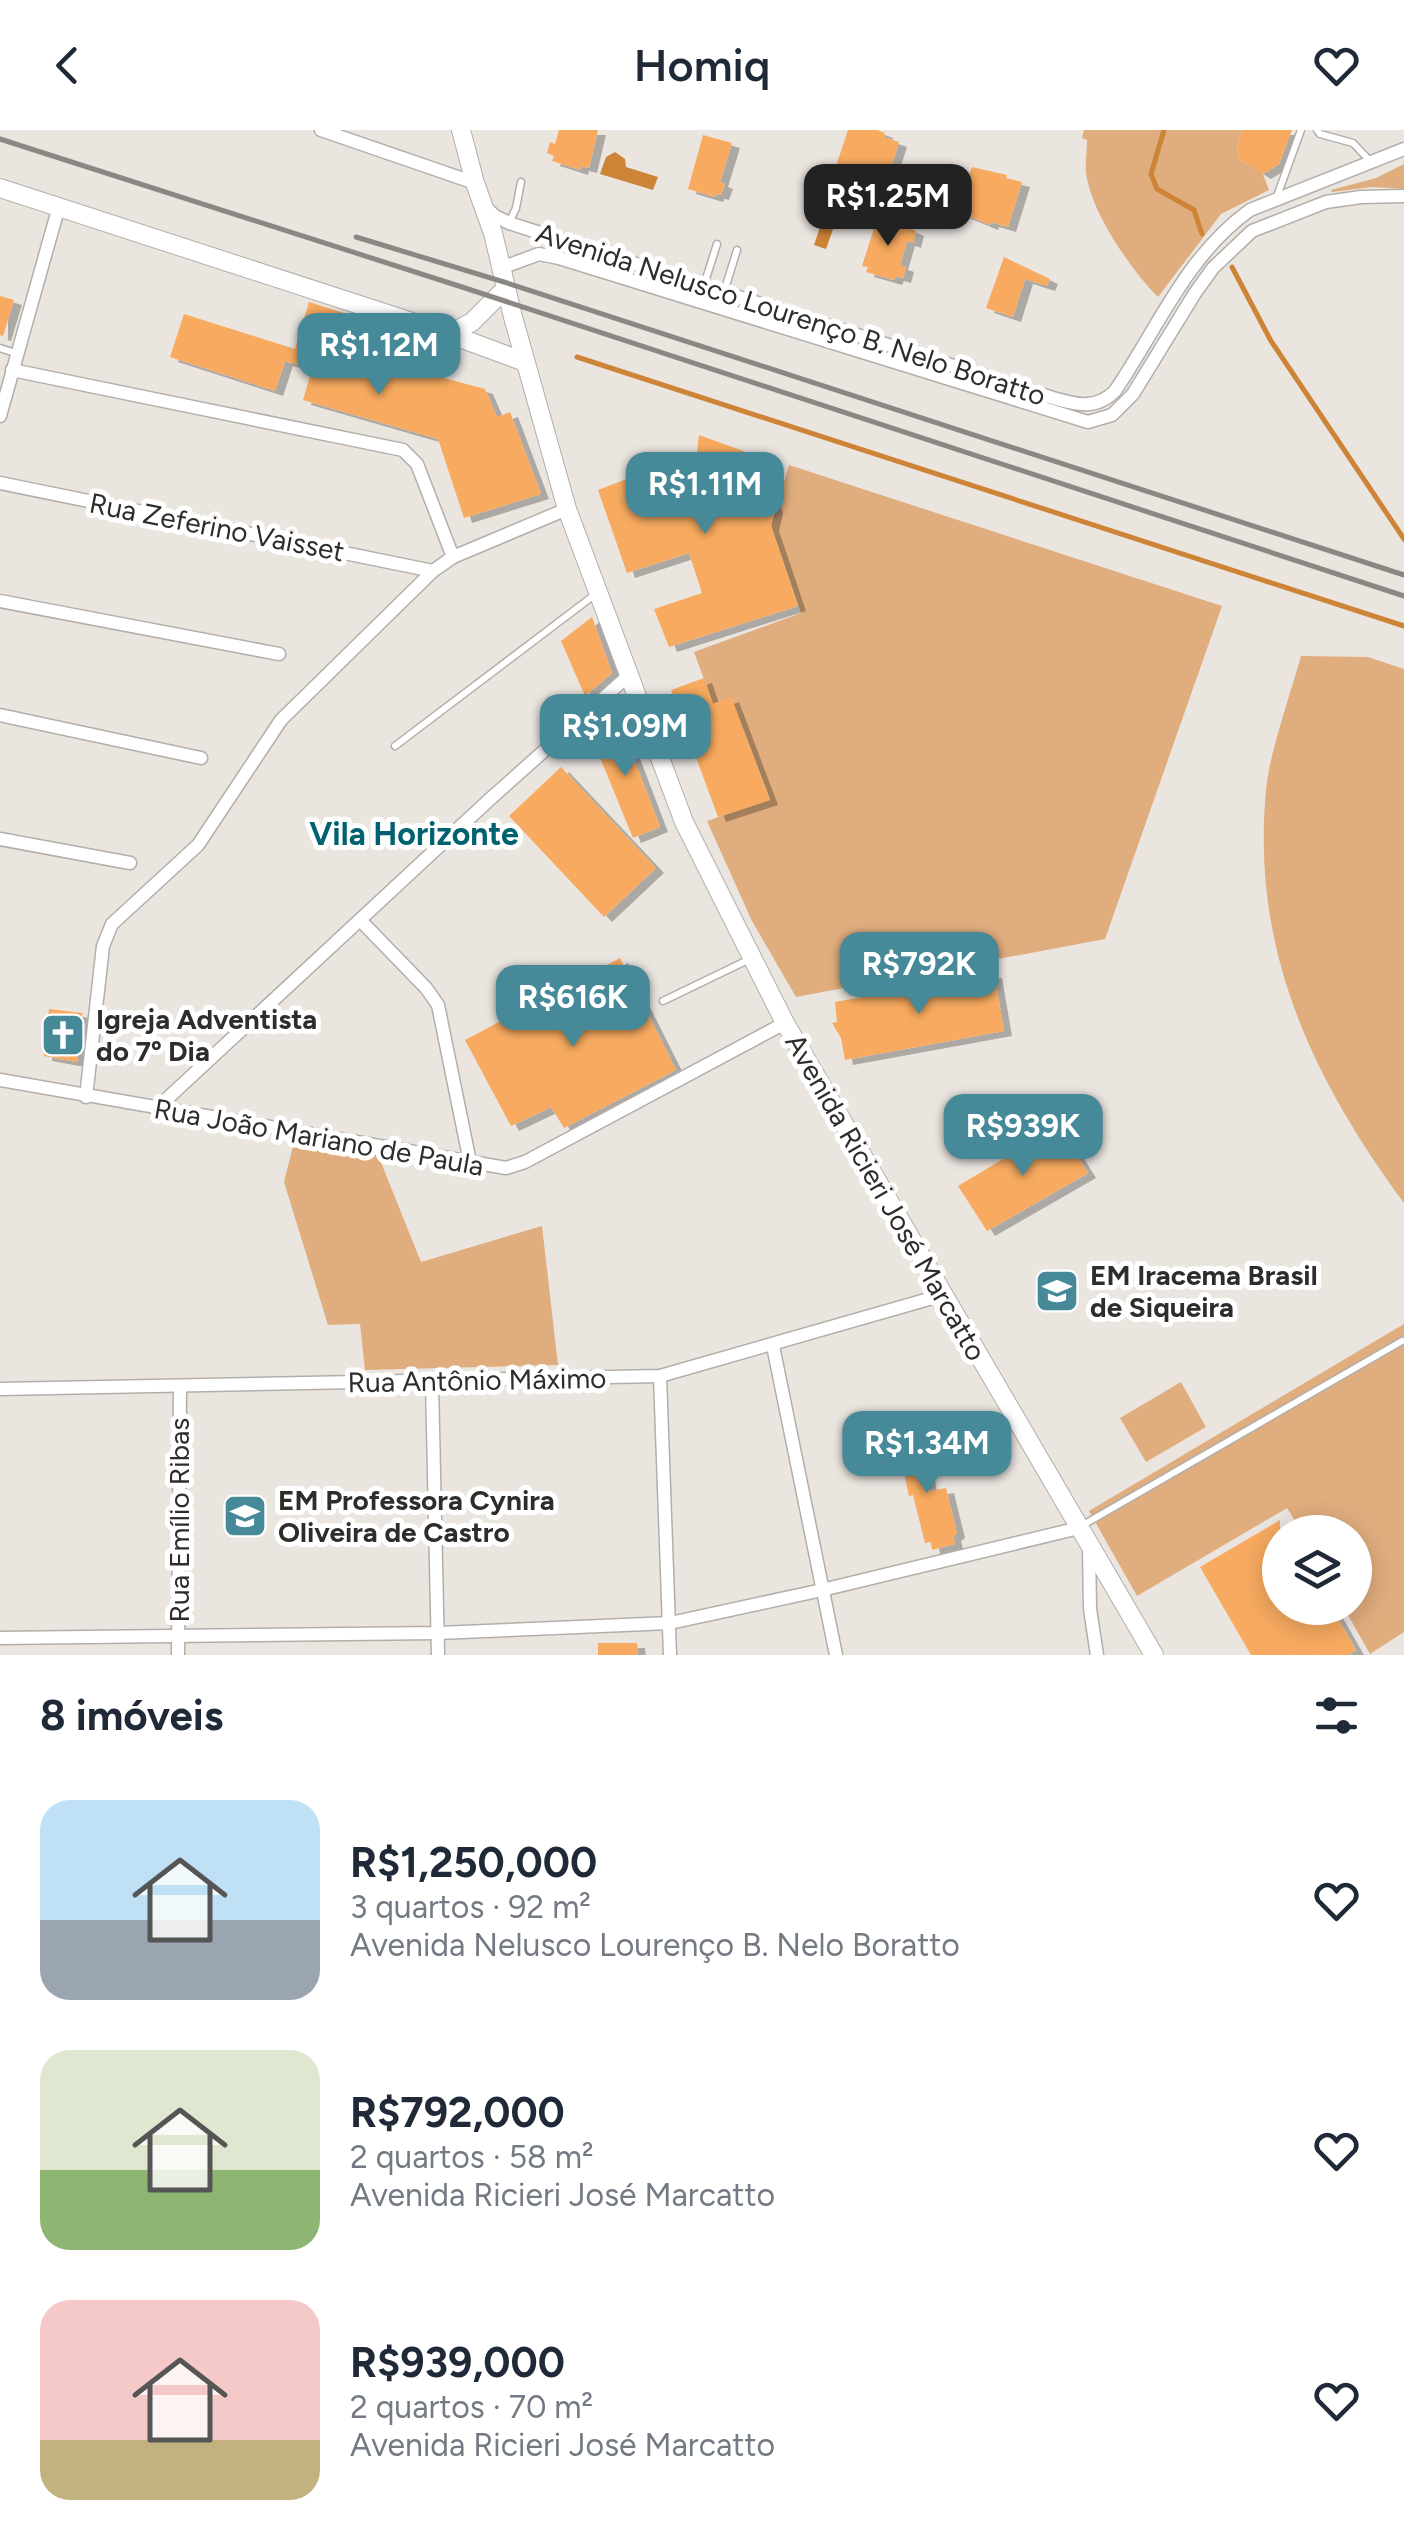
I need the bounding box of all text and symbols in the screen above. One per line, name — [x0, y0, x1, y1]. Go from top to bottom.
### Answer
icon: back — [40, 38, 95, 93]
text: Homiq — [634, 38, 770, 92]
icon: heart — [1309, 38, 1364, 93]
pin: R$1.25M — [796, 164, 980, 249]
text: R$1.25M — [826, 177, 950, 215]
street label: Avenida Nelusco Lourenço B. Nelo Boratto — [532, 215, 1050, 413]
pin: R$1.12M — [287, 313, 471, 398]
text: R$1.12M — [319, 326, 439, 364]
pin: R$1.11M — [613, 452, 797, 537]
text: R$1.11M — [648, 465, 762, 503]
street label: Rua Zeferino Vaisset — [87, 486, 347, 568]
pin: R$1.09M — [533, 694, 717, 779]
text: R$1.09M — [562, 707, 688, 745]
district label: Vila Horizonte — [309, 815, 519, 853]
pin: R$792K — [838, 932, 1000, 1017]
text: R$792K — [862, 945, 976, 983]
pin: R$616K — [492, 965, 654, 1050]
text: R$616K — [518, 978, 628, 1016]
place label: Igreja Adventista do 7º Dia — [96, 1002, 317, 1068]
church icon: Igreja Adventista do 7º Dia — [40, 1012, 86, 1058]
street label: Avenida Ricieri José Marcatto — [778, 1027, 994, 1367]
street label: Rua João Mariano de Paula — [151, 1091, 487, 1183]
pin: R$939K — [942, 1094, 1104, 1179]
text: R$939K — [966, 1107, 1080, 1145]
place label: EM Iracema Brasil de Siqueira — [1090, 1258, 1318, 1324]
school or university icon: EM Iracema Brasil de Siqueira — [1034, 1268, 1080, 1314]
street label: Rua Antônio Máximo — [347, 1361, 607, 1399]
pin: R$1.34M — [835, 1411, 1019, 1496]
street label: Rua Emílio Ribas — [162, 1418, 196, 1622]
text: R$1.34M — [864, 1424, 990, 1462]
place label: EM Professora Cynira Oliveira de Castro — [278, 1483, 555, 1549]
school or university icon: EM Professora Cynira Oliveira de Castro — [222, 1493, 268, 1539]
map controls — [1262, 1515, 1372, 1625]
button: layers — [1262, 1515, 1372, 1625]
icon: filters — [1309, 1688, 1364, 1743]
text: 8 imóveis — [40, 1690, 223, 1741]
text: R$1,250,000 — [350, 1837, 597, 1888]
icon: home — [120, 1840, 240, 1960]
icon: heart — [1309, 1873, 1364, 1928]
text: 3 quartos · 92 m² — [350, 1888, 591, 1926]
text: Avenida Nelusco Lourenço B. Nelo Boratto — [350, 1926, 960, 1964]
text: R$792,000 — [350, 2087, 565, 2138]
icon: home — [120, 2090, 240, 2210]
icon: heart — [1309, 2123, 1364, 2178]
text: 2 quartos · 58 m² — [350, 2138, 593, 2176]
text: Avenida Ricieri José Marcatto — [350, 2176, 775, 2214]
text: R$939,000 — [350, 2337, 565, 2388]
icon: home — [120, 2340, 240, 2460]
icon: heart — [1309, 2373, 1364, 2428]
text: 2 quartos · 70 m² — [350, 2388, 593, 2426]
text: Avenida Ricieri José Marcatto — [350, 2426, 775, 2464]

